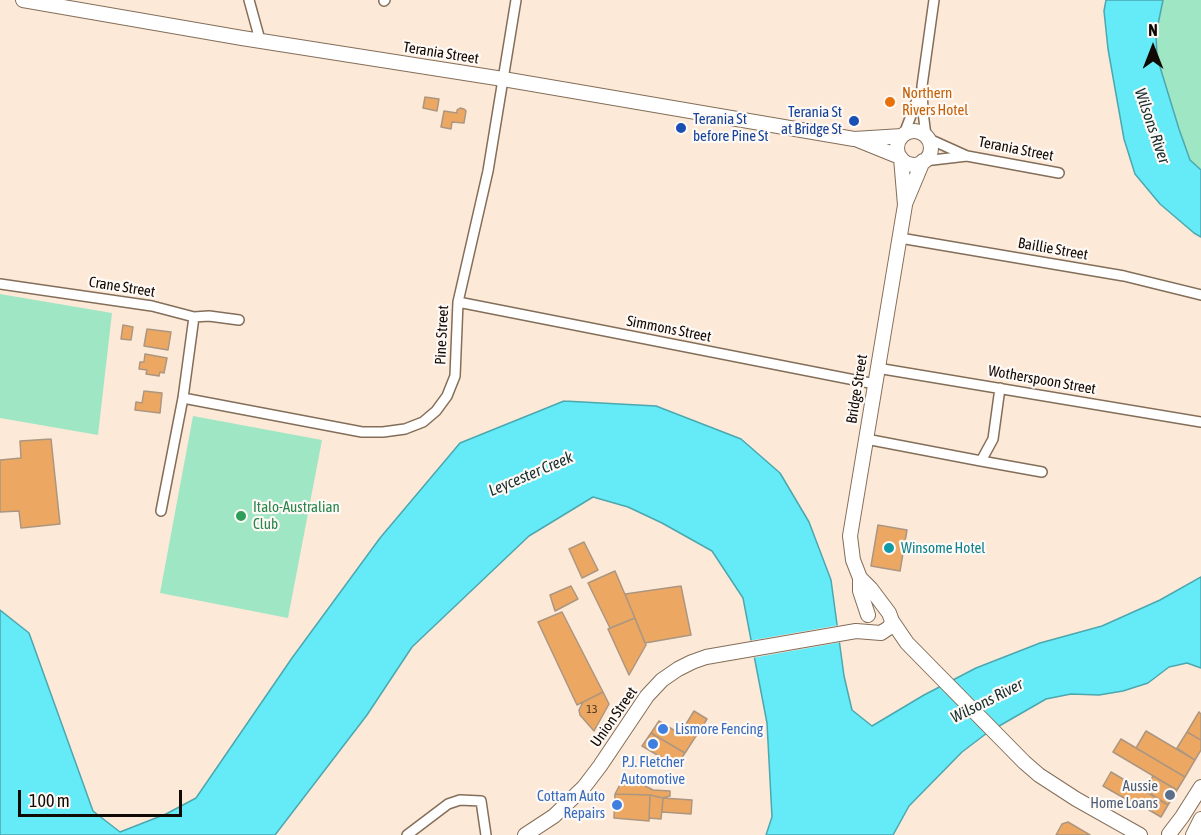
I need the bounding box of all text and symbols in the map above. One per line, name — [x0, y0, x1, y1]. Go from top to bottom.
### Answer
north arrow — [1123, 18, 1183, 78]
text: N — [1148, 21, 1158, 39]
street label: Terania Street — [402, 38, 480, 68]
place label: Northern Rivers Hotel — [902, 84, 968, 119]
water label: Wilsons River — [1130, 86, 1174, 166]
marker: Northern Rivers Hotel — [883, 95, 897, 109]
place label: Terania St at Bridge St — [781, 103, 842, 138]
place label: Terania St before Pine St — [693, 110, 769, 145]
marker: Terania St at Bridge St — [847, 114, 861, 128]
marker: Terania St before Pine St — [674, 121, 688, 135]
street label: Terania Street — [977, 133, 1055, 165]
street label: Baillie Street — [1017, 234, 1089, 264]
street label: Crane Street — [88, 273, 156, 301]
street label: Pine Street — [431, 305, 453, 365]
street label: Simmons Street — [625, 312, 713, 346]
street label: Bridge Street — [843, 353, 871, 425]
street label: Wotherspoon Street — [987, 362, 1097, 398]
water label: Leycester Creek — [486, 448, 576, 500]
place label: Italo-Australian Club — [253, 498, 340, 533]
marker: Italo-Australian Club — [234, 509, 248, 523]
place label: Winsome Hotel — [901, 539, 985, 557]
marker: Winsome Hotel — [882, 541, 896, 555]
water label: Wilsons River — [948, 675, 1026, 727]
street label: Union Street — [587, 684, 641, 750]
house number: 13 — [586, 702, 598, 716]
place label: Lismore Fencing — [675, 720, 763, 738]
marker: Lismore Fencing — [656, 722, 670, 736]
marker: P.J. Fletcher Automotive — [646, 737, 660, 751]
place label: P.J. Fletcher Automotive — [621, 753, 685, 788]
place label: Aussie Home Loans — [1090, 777, 1158, 812]
scale bar — [21, 778, 184, 816]
place label: Cottam Auto Repairs — [537, 787, 605, 822]
marker: Aussie Home Loans — [1163, 788, 1177, 802]
text: 100 m — [29, 790, 70, 811]
marker: Cottam Auto Repairs — [610, 798, 624, 812]

